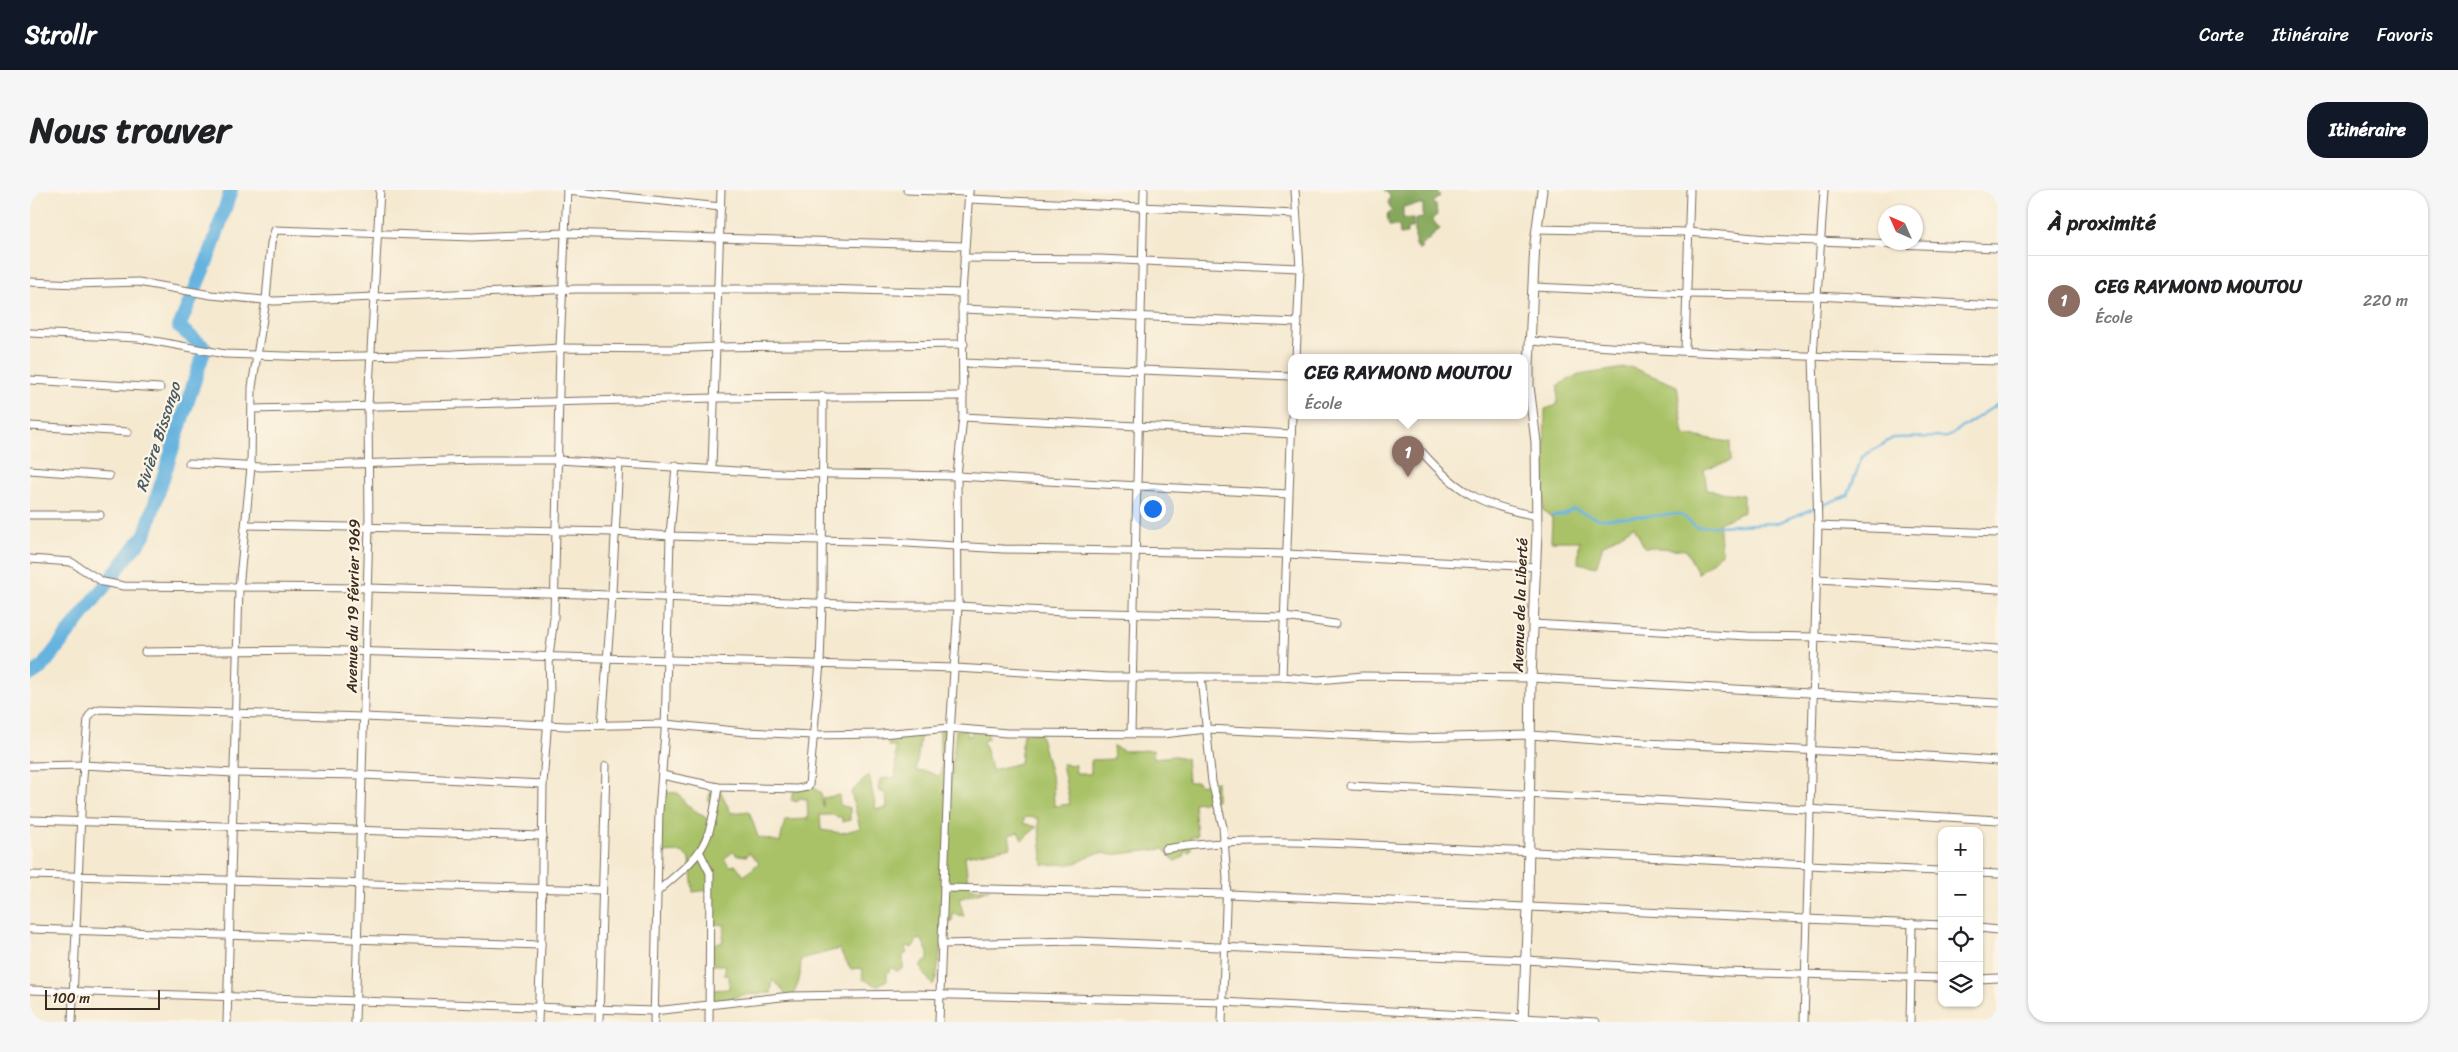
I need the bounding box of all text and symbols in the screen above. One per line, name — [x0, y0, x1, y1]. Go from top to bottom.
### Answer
text: Strollr — [25, 14, 96, 56]
text: Carte — [2199, 19, 2244, 51]
text: Itinéraire — [2272, 19, 2349, 51]
text: Favoris — [2377, 19, 2433, 51]
text: Nous trouver — [30, 99, 230, 161]
button: Itinéraire — [2307, 102, 2428, 158]
text: À proximité — [2048, 204, 2156, 242]
north arrow — [1878, 205, 1923, 250]
text: CEG RAYMOND MOUTOU — [2095, 270, 2302, 303]
text: 1 — [2061, 286, 2067, 315]
text: 220 m — [2363, 286, 2408, 315]
text: École — [2095, 303, 2133, 332]
popup — [1288, 354, 1528, 419]
text: CEG RAYMOND MOUTOU — [1305, 356, 1511, 389]
water label: Rivière Bissongo — [127, 377, 190, 496]
text: École — [1305, 389, 1342, 418]
pin: 1 — [1392, 436, 1424, 477]
your location — [1140, 496, 1166, 522]
street label: Avenue du 19 février 1969 — [338, 519, 368, 694]
street label: Avenue de la Liberté — [1505, 537, 1535, 674]
map controls — [1938, 827, 1983, 1007]
button: + — [1938, 827, 1983, 872]
button: − — [1938, 872, 1983, 917]
button: locate — [1938, 917, 1983, 962]
button: layers — [1938, 962, 1983, 1007]
text: 100 m — [52, 986, 90, 1011]
scale bar — [45, 987, 160, 1010]

